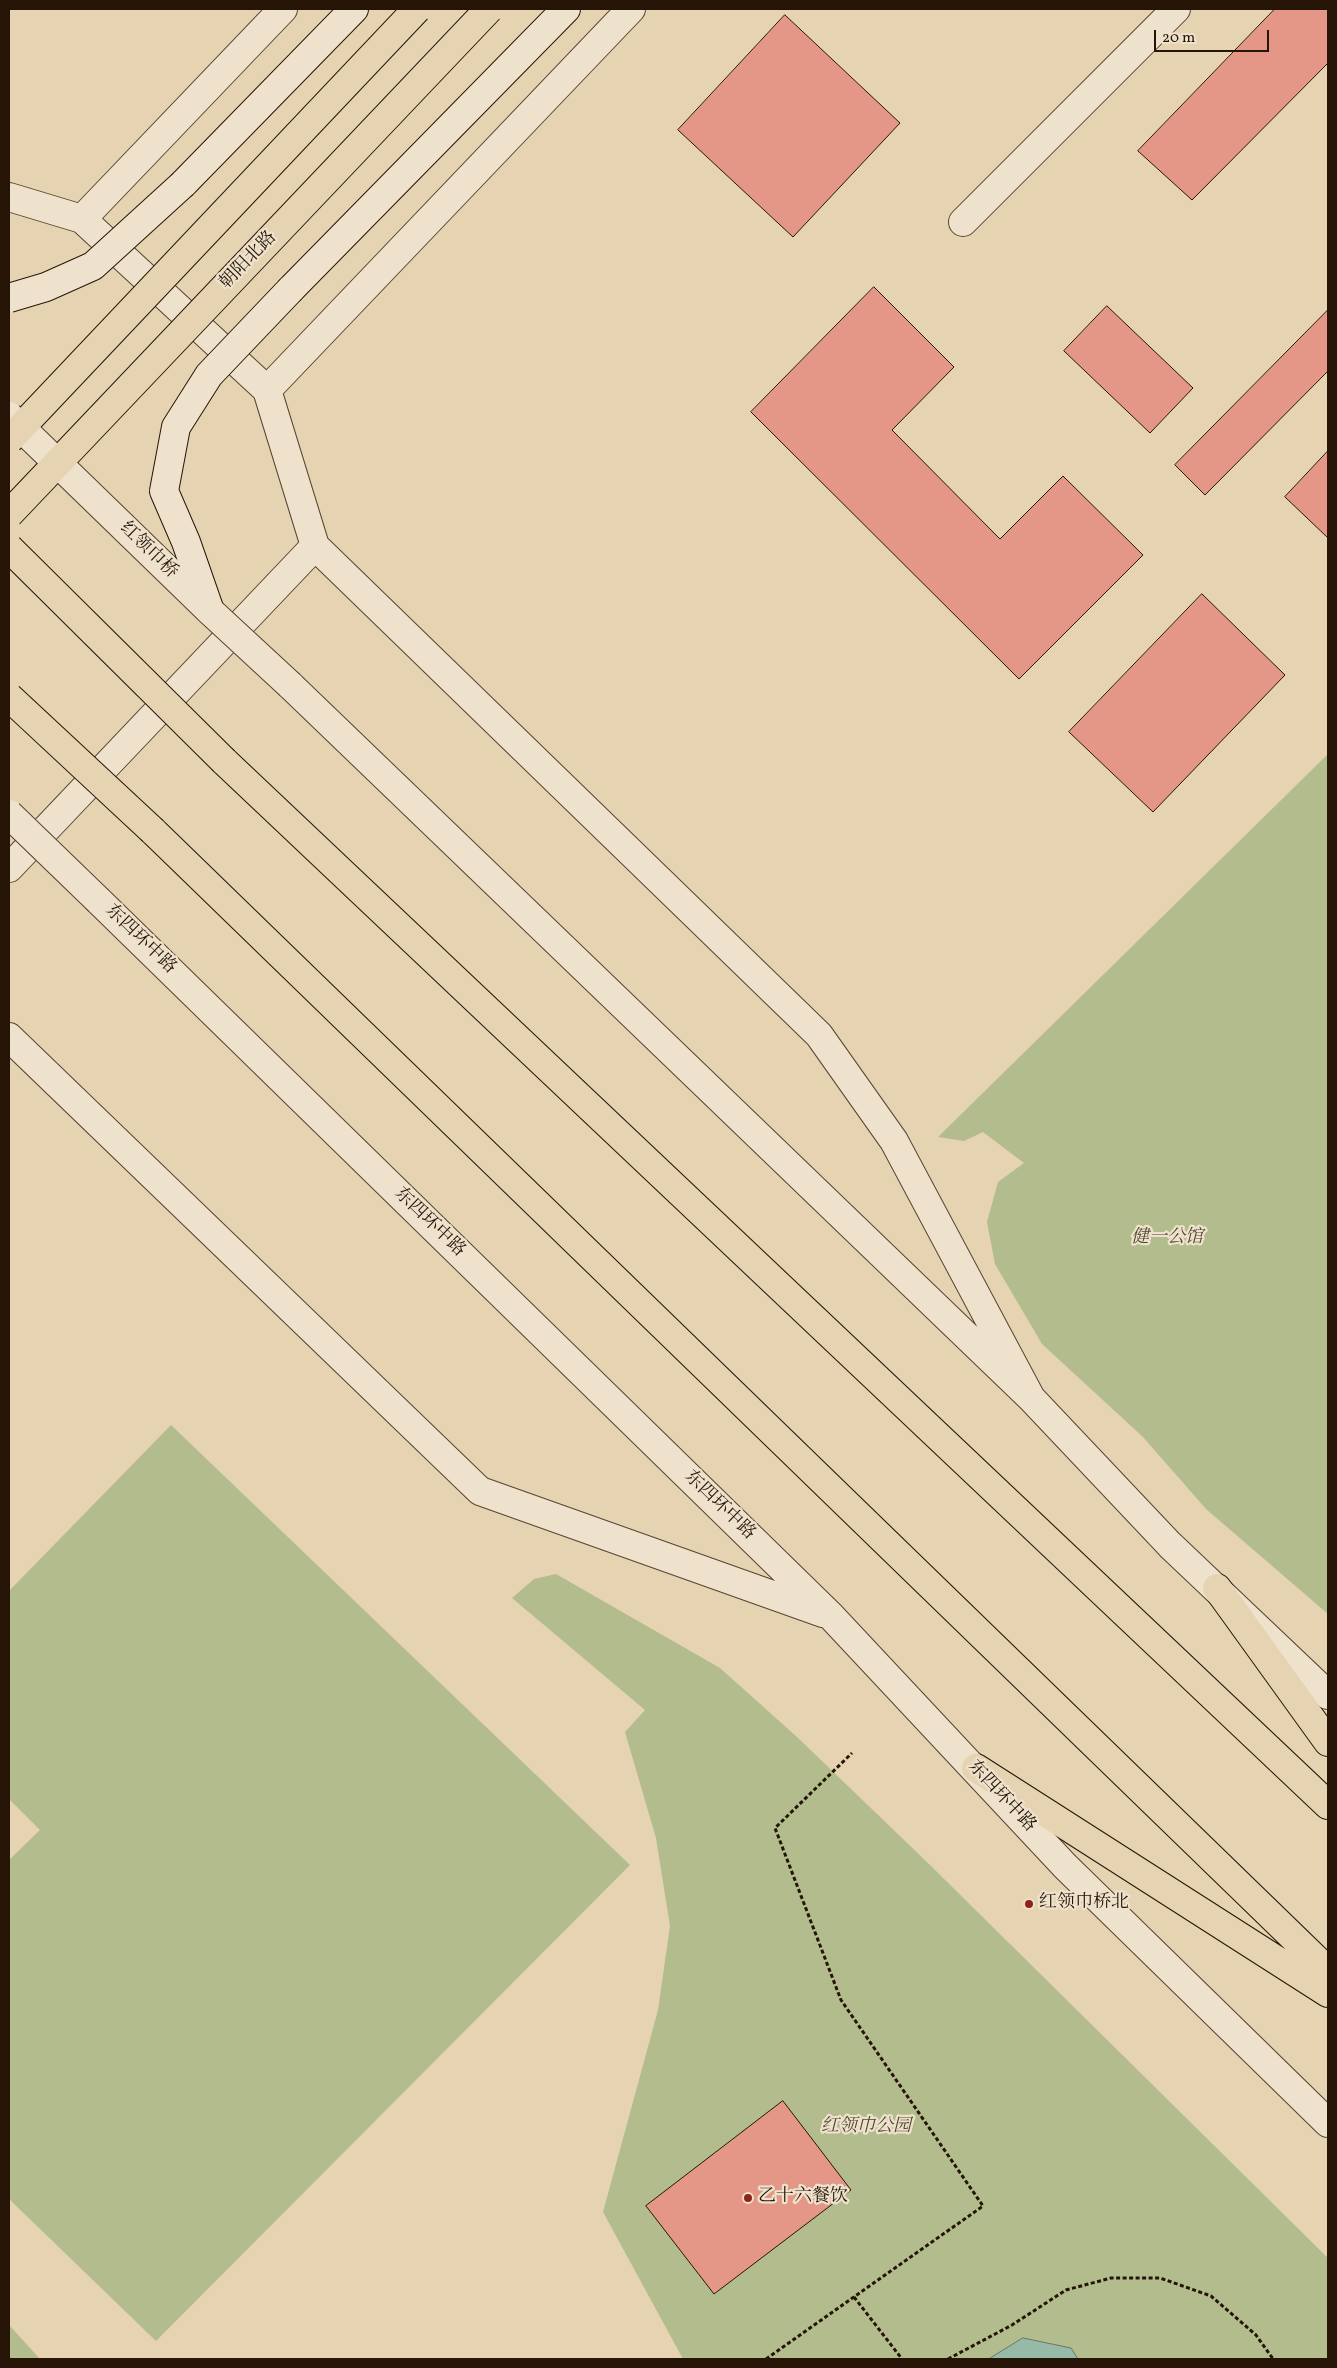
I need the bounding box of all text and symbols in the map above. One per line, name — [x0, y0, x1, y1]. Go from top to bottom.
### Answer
scale bar — [1157, 20, 1272, 52]
text: 20 m — [1162, 28, 1195, 49]
street label: 朝阳北路 — [216, 228, 282, 294]
street label: 红领巾桥 — [115, 518, 181, 584]
street label: 东四环中路 — [100, 901, 180, 979]
street label: 东四环中路 — [389, 1184, 469, 1262]
park label: 健一公馆 — [1131, 1228, 1203, 1250]
street label: 东四环中路 — [679, 1467, 759, 1545]
street label: 东四环中路 — [962, 1757, 1040, 1837]
place label: 红领巾桥北 — [1039, 1893, 1129, 1915]
marker: 红领巾桥北 — [1023, 1898, 1035, 1910]
park label: 红领巾公园 — [821, 2117, 911, 2139]
place label: 乙十六餐饮 — [758, 2187, 848, 2209]
marker: 乙十六餐饮 — [742, 2192, 754, 2204]

